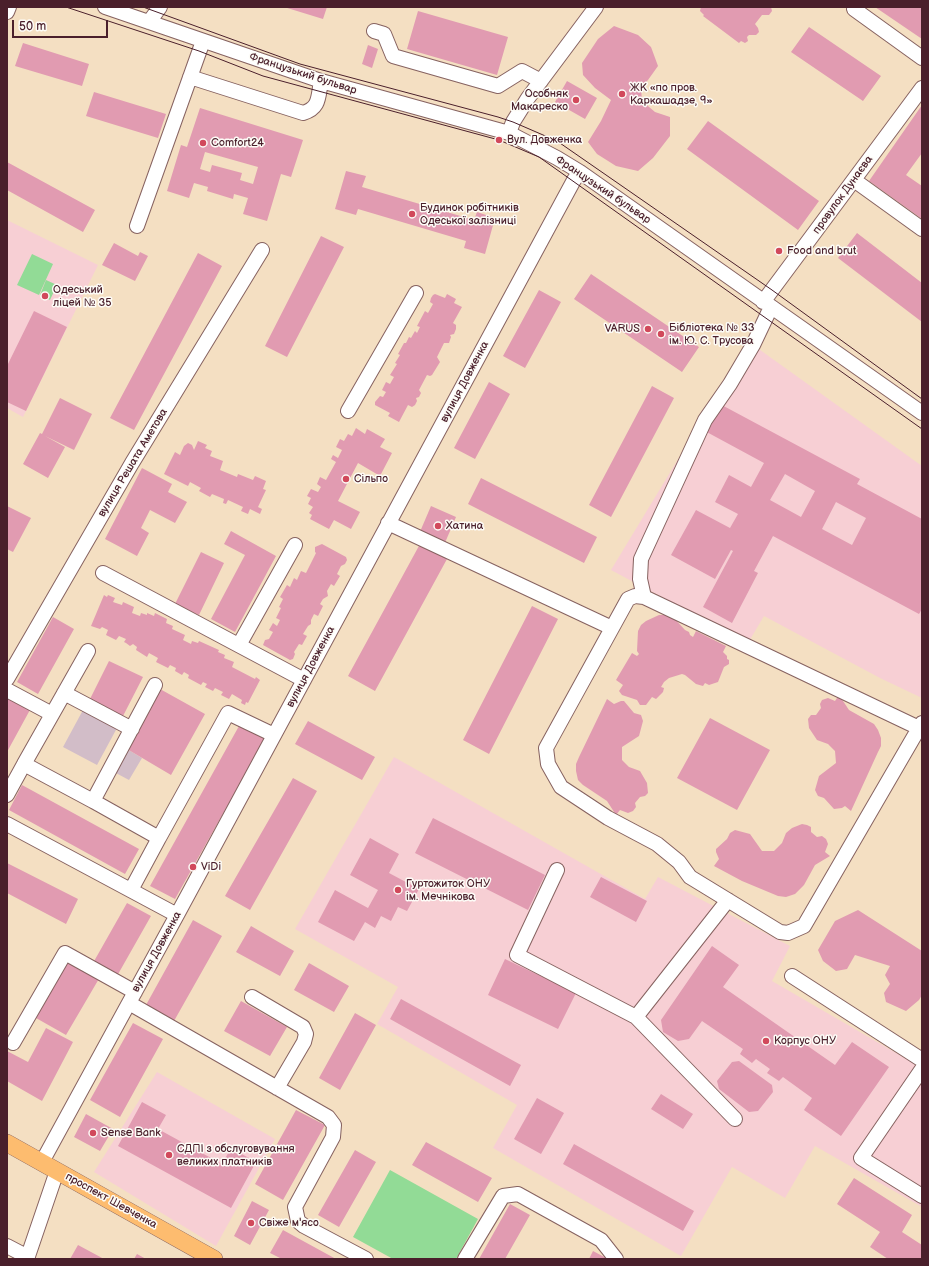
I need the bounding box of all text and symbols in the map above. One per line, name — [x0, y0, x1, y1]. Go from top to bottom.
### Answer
scale bar — [14, 12, 110, 38]
text: 50 m — [19, 19, 46, 34]
street label: Французький бульвар — [248, 50, 358, 98]
place label: ЖК «по пров. Каркашадзе, 9» — [630, 81, 713, 107]
place label: Особняк Макареско — [511, 87, 568, 113]
marker: ЖК «по пров. Каркашадзе, 9» — [617, 89, 627, 99]
marker: Особняк Макареско — [571, 95, 581, 105]
place label: Вул. Довженка — [507, 133, 582, 147]
marker: Вул. Довженка — [494, 135, 504, 145]
place label: Comfort24 — [211, 136, 264, 150]
marker: Comfort24 — [198, 138, 208, 148]
street label: Французький бульвар — [553, 153, 653, 227]
street label: провулок Дунаєва — [810, 153, 876, 237]
place label: Будинок робітників Одеської залізниці — [420, 201, 519, 227]
marker: Будинок робітників Одеської залізниці — [407, 209, 417, 219]
place label: Food and brut — [787, 244, 856, 258]
marker: Food and brut — [774, 246, 784, 256]
place label: Одеський ліцей № 35 — [53, 283, 112, 309]
marker: Одеський ліцей № 35 — [40, 291, 50, 301]
place label: Бібліотека № 33 ім. Ю. С. Трусова — [669, 321, 755, 347]
place label: VARUS — [605, 322, 640, 336]
marker: VARUS — [643, 324, 653, 334]
marker: Бібліотека № 33 ім. Ю. С. Трусова — [656, 329, 666, 339]
street label: вулиця Довженка — [438, 339, 492, 425]
street label: вулиця Решата Аметова — [95, 406, 171, 520]
place label: Сільпо — [354, 472, 388, 486]
marker: Сільпо — [341, 474, 351, 484]
place label: Хатина — [446, 519, 483, 533]
marker: Хатина — [433, 521, 443, 531]
street label: вулиця Довженка — [284, 624, 338, 710]
place label: ViDi — [201, 860, 221, 874]
marker: ViDi — [188, 862, 198, 872]
place label: Гуртожиток ОНУ ім. Мечнікова — [406, 877, 490, 903]
marker: Гуртожиток ОНУ ім. Мечнікова — [393, 885, 403, 895]
street label: вулиця Довженка — [129, 909, 185, 995]
place label: Корпус ОНУ — [774, 1034, 836, 1048]
marker: Корпус ОНУ — [761, 1036, 771, 1046]
place label: Sense Bank — [101, 1126, 161, 1140]
marker: Sense Bank — [88, 1128, 98, 1138]
place label: СДПІ з обслуговування великих платників — [177, 1142, 295, 1168]
marker: СДПІ з обслуговування великих платників — [164, 1150, 174, 1160]
street label: проспект Шевченка — [63, 1170, 159, 1232]
place label: Свіже м'ясо — [259, 1216, 319, 1230]
marker: Свіже м'ясо — [246, 1218, 256, 1228]

